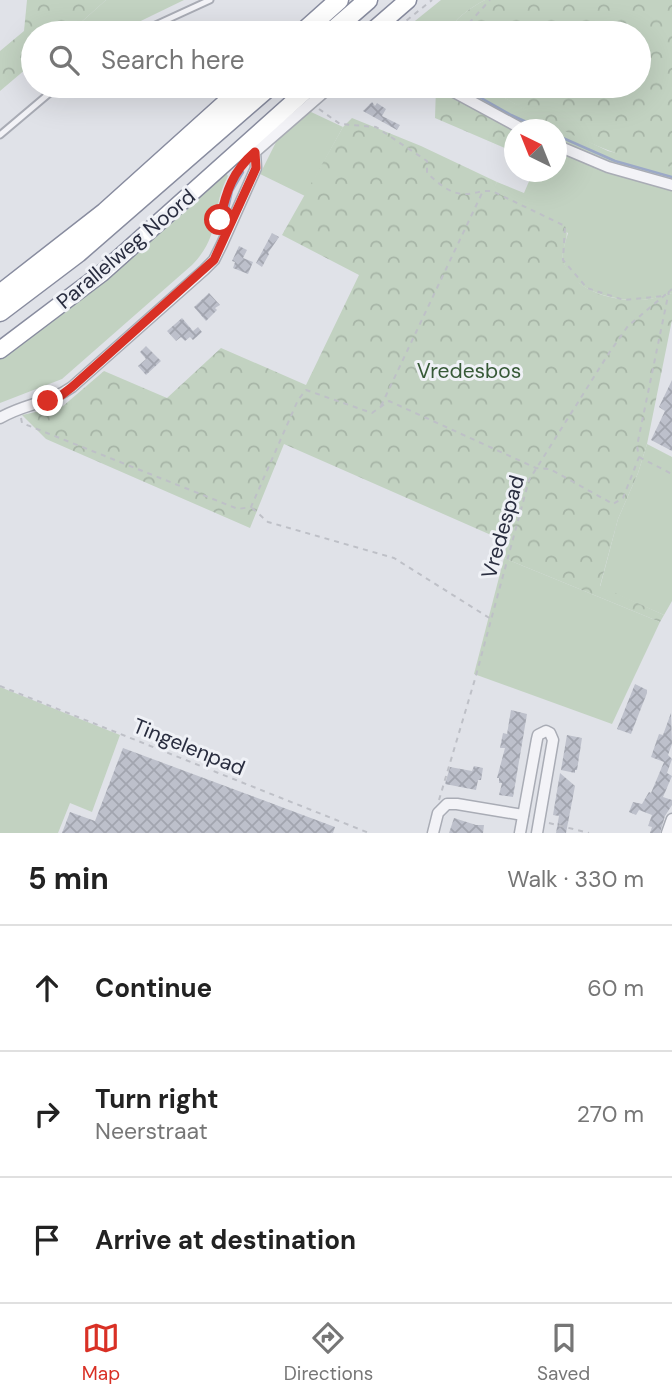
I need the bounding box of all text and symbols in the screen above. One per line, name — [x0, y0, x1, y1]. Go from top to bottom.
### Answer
search box — [21, 21, 651, 98]
icon: search — [45, 41, 83, 79]
text: Search here — [101, 43, 244, 77]
north arrow — [504, 119, 567, 182]
street label: Parallelweg Noord — [51, 183, 201, 315]
route start — [204, 204, 235, 235]
park label: Vredesbos — [417, 357, 521, 385]
route end — [32, 385, 63, 416]
street label: Vredespad — [475, 472, 531, 582]
street label: Tingelenpad — [129, 712, 249, 782]
text: 5 min — [28, 859, 109, 898]
text: Walk · 330 m — [507, 864, 644, 894]
icon: ahead — [28, 969, 66, 1007]
text: Continue — [95, 971, 212, 1005]
text: 60 m — [587, 973, 644, 1003]
text: Turn right — [95, 1082, 219, 1116]
icon: right — [28, 1095, 66, 1133]
text: 270 m — [577, 1099, 644, 1129]
text: Neerstraat — [95, 1116, 208, 1146]
icon: arrive — [28, 1221, 66, 1259]
text: Arrive at destination — [95, 1223, 356, 1257]
tab: Map — [82, 1319, 120, 1386]
tab: Directions — [284, 1319, 373, 1386]
tab: Saved — [537, 1319, 590, 1386]

